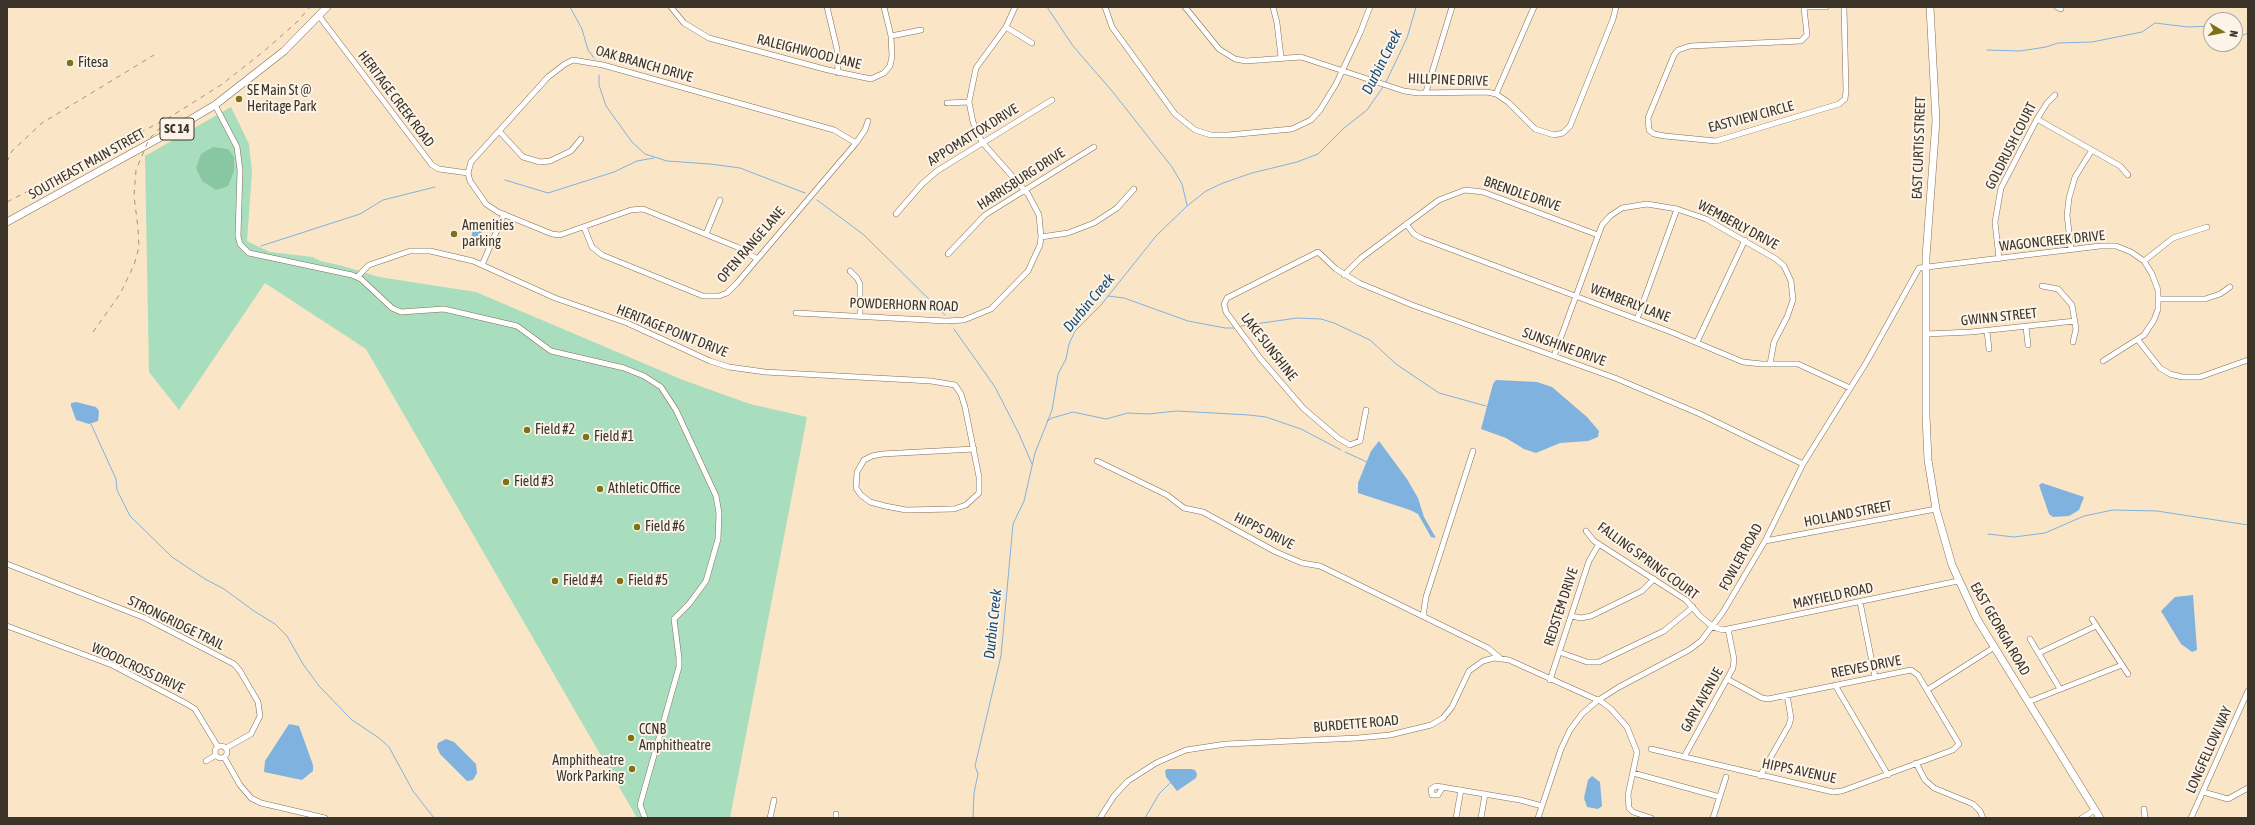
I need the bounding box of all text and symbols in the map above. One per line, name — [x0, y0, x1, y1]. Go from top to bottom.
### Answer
north arrow — [2203, 12, 2243, 52]
water label: Durbin Creek — [1358, 26, 1406, 98]
text: N — [2227, 30, 2240, 38]
street label: RALEIGHWOOD LANE — [755, 31, 863, 73]
street label: OAK BRANCH DRIVE — [594, 42, 694, 86]
street label: HERITAGE CREEK ROAD — [354, 48, 438, 150]
place label: Fitesa — [78, 55, 109, 71]
marker: Fitesa — [65, 58, 75, 68]
street label: HILLPINE DRIVE — [1408, 70, 1488, 90]
place label: SE Main St @ Heritage Park — [247, 83, 317, 116]
marker: SE Main St @ Heritage Park — [234, 94, 244, 104]
street label: EAST CURTIS STREET — [1909, 96, 1929, 200]
street label: EASTVIEW CIRCLE — [1706, 98, 1796, 136]
street label: APPOMATTOX DRIVE — [925, 100, 1021, 170]
street label: GOLDRUSH COURT — [1982, 100, 2040, 192]
road number: SC 14 — [160, 118, 194, 140]
street label: SOUTHEAST MAIN STREET — [26, 125, 148, 203]
street label: HARRISBURG DRIVE — [974, 145, 1068, 213]
street label: BRENDLE DRIVE — [1481, 173, 1563, 215]
street label: WEMBERLY DRIVE — [1695, 197, 1781, 253]
street label: OPEN RANGE LANE — [713, 204, 789, 286]
place label: Amenities parking — [462, 218, 514, 250]
street label: WAGONCREEK DRIVE — [1998, 227, 2106, 255]
marker: Amenities parking — [449, 229, 459, 239]
water label: Durbin Creek — [1059, 270, 1119, 336]
street label: WEMBERLY LANE — [1588, 280, 1672, 326]
street label: POWDERHORN ROAD — [849, 295, 959, 315]
street label: HERITAGE POINT DRIVE — [614, 301, 730, 361]
street label: GWINN STREET — [1960, 305, 2038, 329]
street label: LAKE SUNSHINE — [1237, 310, 1301, 384]
street label: SUNSHINE DRIVE — [1520, 324, 1608, 370]
place label: Field #2 — [535, 422, 575, 438]
marker: Field #2 — [522, 425, 532, 435]
place label: Field #1 — [594, 429, 634, 445]
marker: Field #1 — [581, 432, 591, 442]
place label: Field #3 — [514, 474, 554, 490]
marker: Field #3 — [501, 477, 511, 487]
place label: Athletic Office — [608, 481, 680, 497]
marker: Athletic Office — [595, 484, 605, 494]
street label: HOLLAND STREET — [1803, 497, 1893, 531]
street label: HIPPS DRIVE — [1231, 509, 1297, 553]
place label: Field #6 — [645, 519, 685, 535]
street label: FALLING SPRING COURT — [1594, 519, 1702, 603]
street label: FOWLER ROAD — [1716, 521, 1766, 593]
marker: Field #6 — [632, 522, 642, 532]
street label: REDSTEM DRIVE — [1540, 566, 1582, 648]
place label: Field #4 — [563, 573, 603, 589]
place label: Field #5 — [628, 573, 668, 589]
marker: Field #4 — [550, 576, 560, 586]
marker: Field #5 — [615, 576, 625, 586]
street label: MAYFIELD ROAD — [1791, 579, 1875, 613]
street label: EAST GEORGIA ROAD — [1967, 579, 2033, 679]
water label: Durbin Creek — [980, 588, 1006, 660]
street label: STRONGRIDGE TRAIL — [125, 592, 227, 654]
street label: WOODCROSS DRIVE — [89, 639, 187, 697]
street label: REEVES DRIVE — [1830, 652, 1902, 682]
street label: GARY AVENUE — [1677, 665, 1727, 735]
street label: LONGFELLOW WAY — [2182, 704, 2236, 796]
street label: BURDETTE ROAD — [1313, 712, 1399, 736]
place label: CCNB Amphitheatre — [639, 722, 711, 754]
marker: CCNB Amphitheatre — [626, 733, 636, 743]
place label: Amphitheatre Work Parking — [552, 753, 624, 786]
street label: HIPPS AVENUE — [1761, 755, 1837, 787]
marker: Amphitheatre Work Parking — [627, 764, 637, 774]

